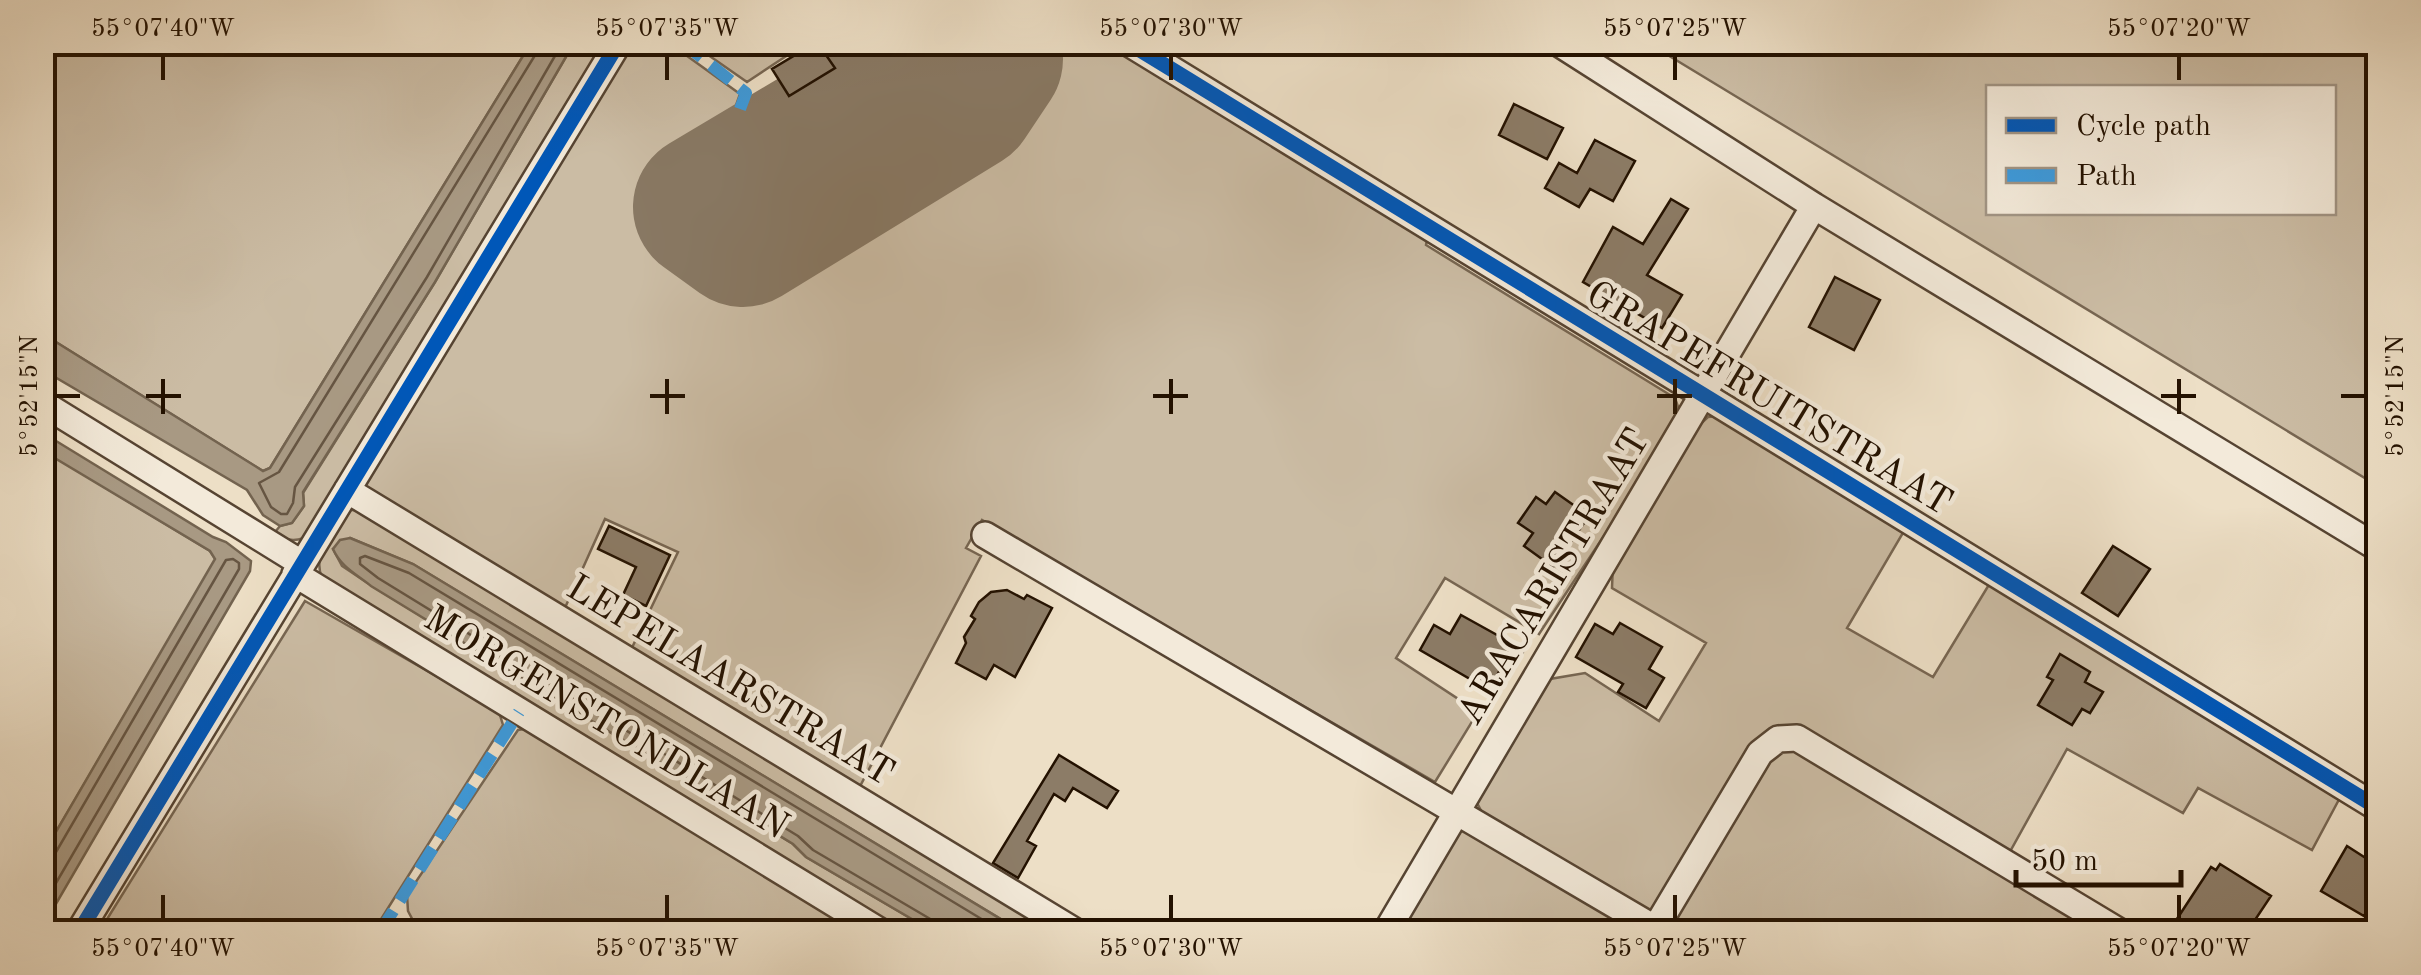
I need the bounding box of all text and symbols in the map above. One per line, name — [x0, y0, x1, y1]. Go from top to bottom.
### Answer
text: 55°07'40"W — [91, 17, 235, 42]
text: 55°07'35"W — [595, 17, 739, 42]
text: 55°07'30"W — [1099, 17, 1243, 42]
text: 55°07'25"W — [1603, 17, 1747, 42]
text: 55°07'20"W — [2107, 17, 2251, 42]
legend — [1986, 85, 2336, 215]
text: Cycle path — [2076, 112, 2211, 142]
text: Path — [2076, 162, 2137, 192]
street label: GRAPEFRUITSTRAAT — [1579, 275, 1958, 524]
text: 5°52'15"N — [18, 335, 43, 457]
text: 5°52'15"N — [2384, 335, 2409, 457]
street label: ARACARISTRAAT — [1451, 423, 1658, 732]
street label: LEPELAARSTRAAT — [559, 569, 900, 794]
street label: MORGENSTONDLAAN — [417, 600, 794, 847]
scale bar — [2016, 825, 2181, 887]
text: 50 m — [2031, 847, 2098, 877]
text: 55°07'40"W — [91, 937, 235, 962]
text: 55°07'35"W — [595, 937, 739, 962]
text: 55°07'30"W — [1099, 937, 1243, 962]
text: 55°07'25"W — [1603, 937, 1747, 962]
text: 55°07'20"W — [2107, 937, 2251, 962]

